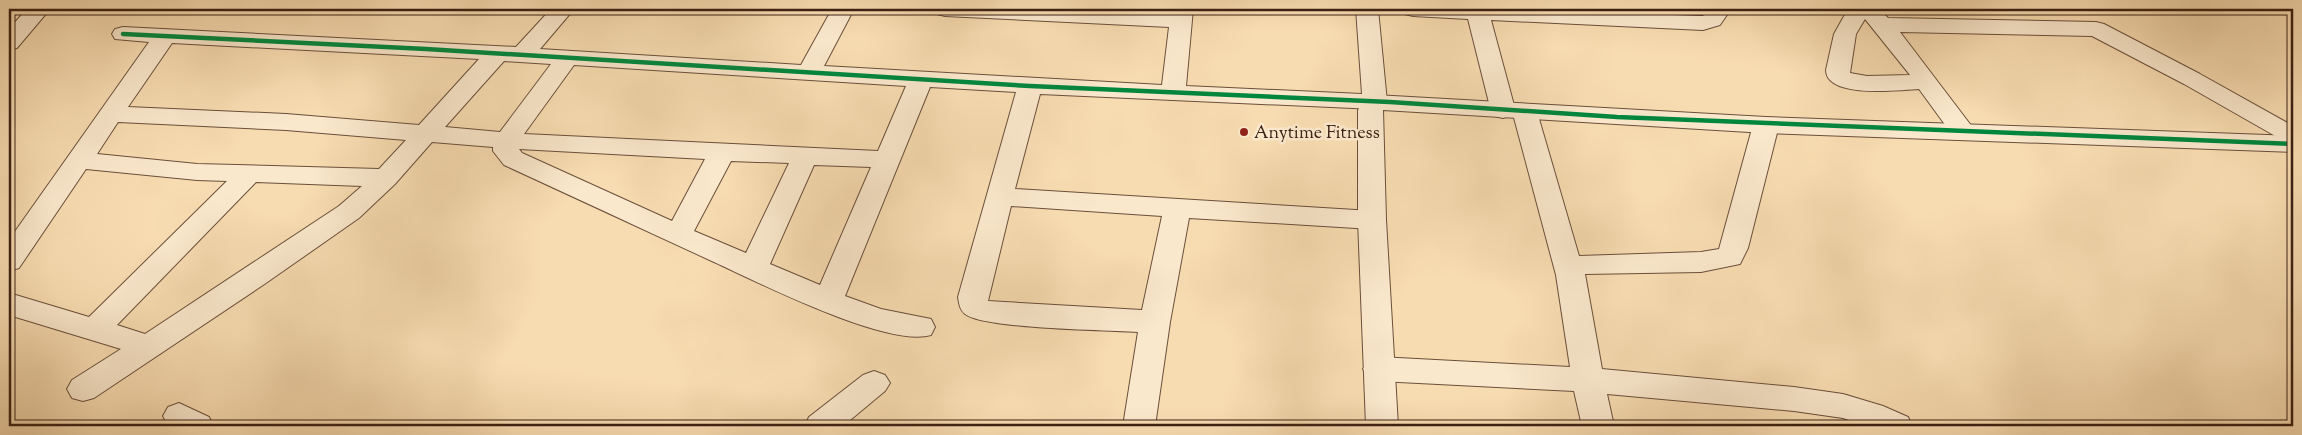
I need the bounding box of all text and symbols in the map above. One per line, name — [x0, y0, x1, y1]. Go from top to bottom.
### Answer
place label: Anytime Fitness — [1254, 121, 1380, 147]
marker: Anytime Fitness — [1238, 126, 1250, 138]

